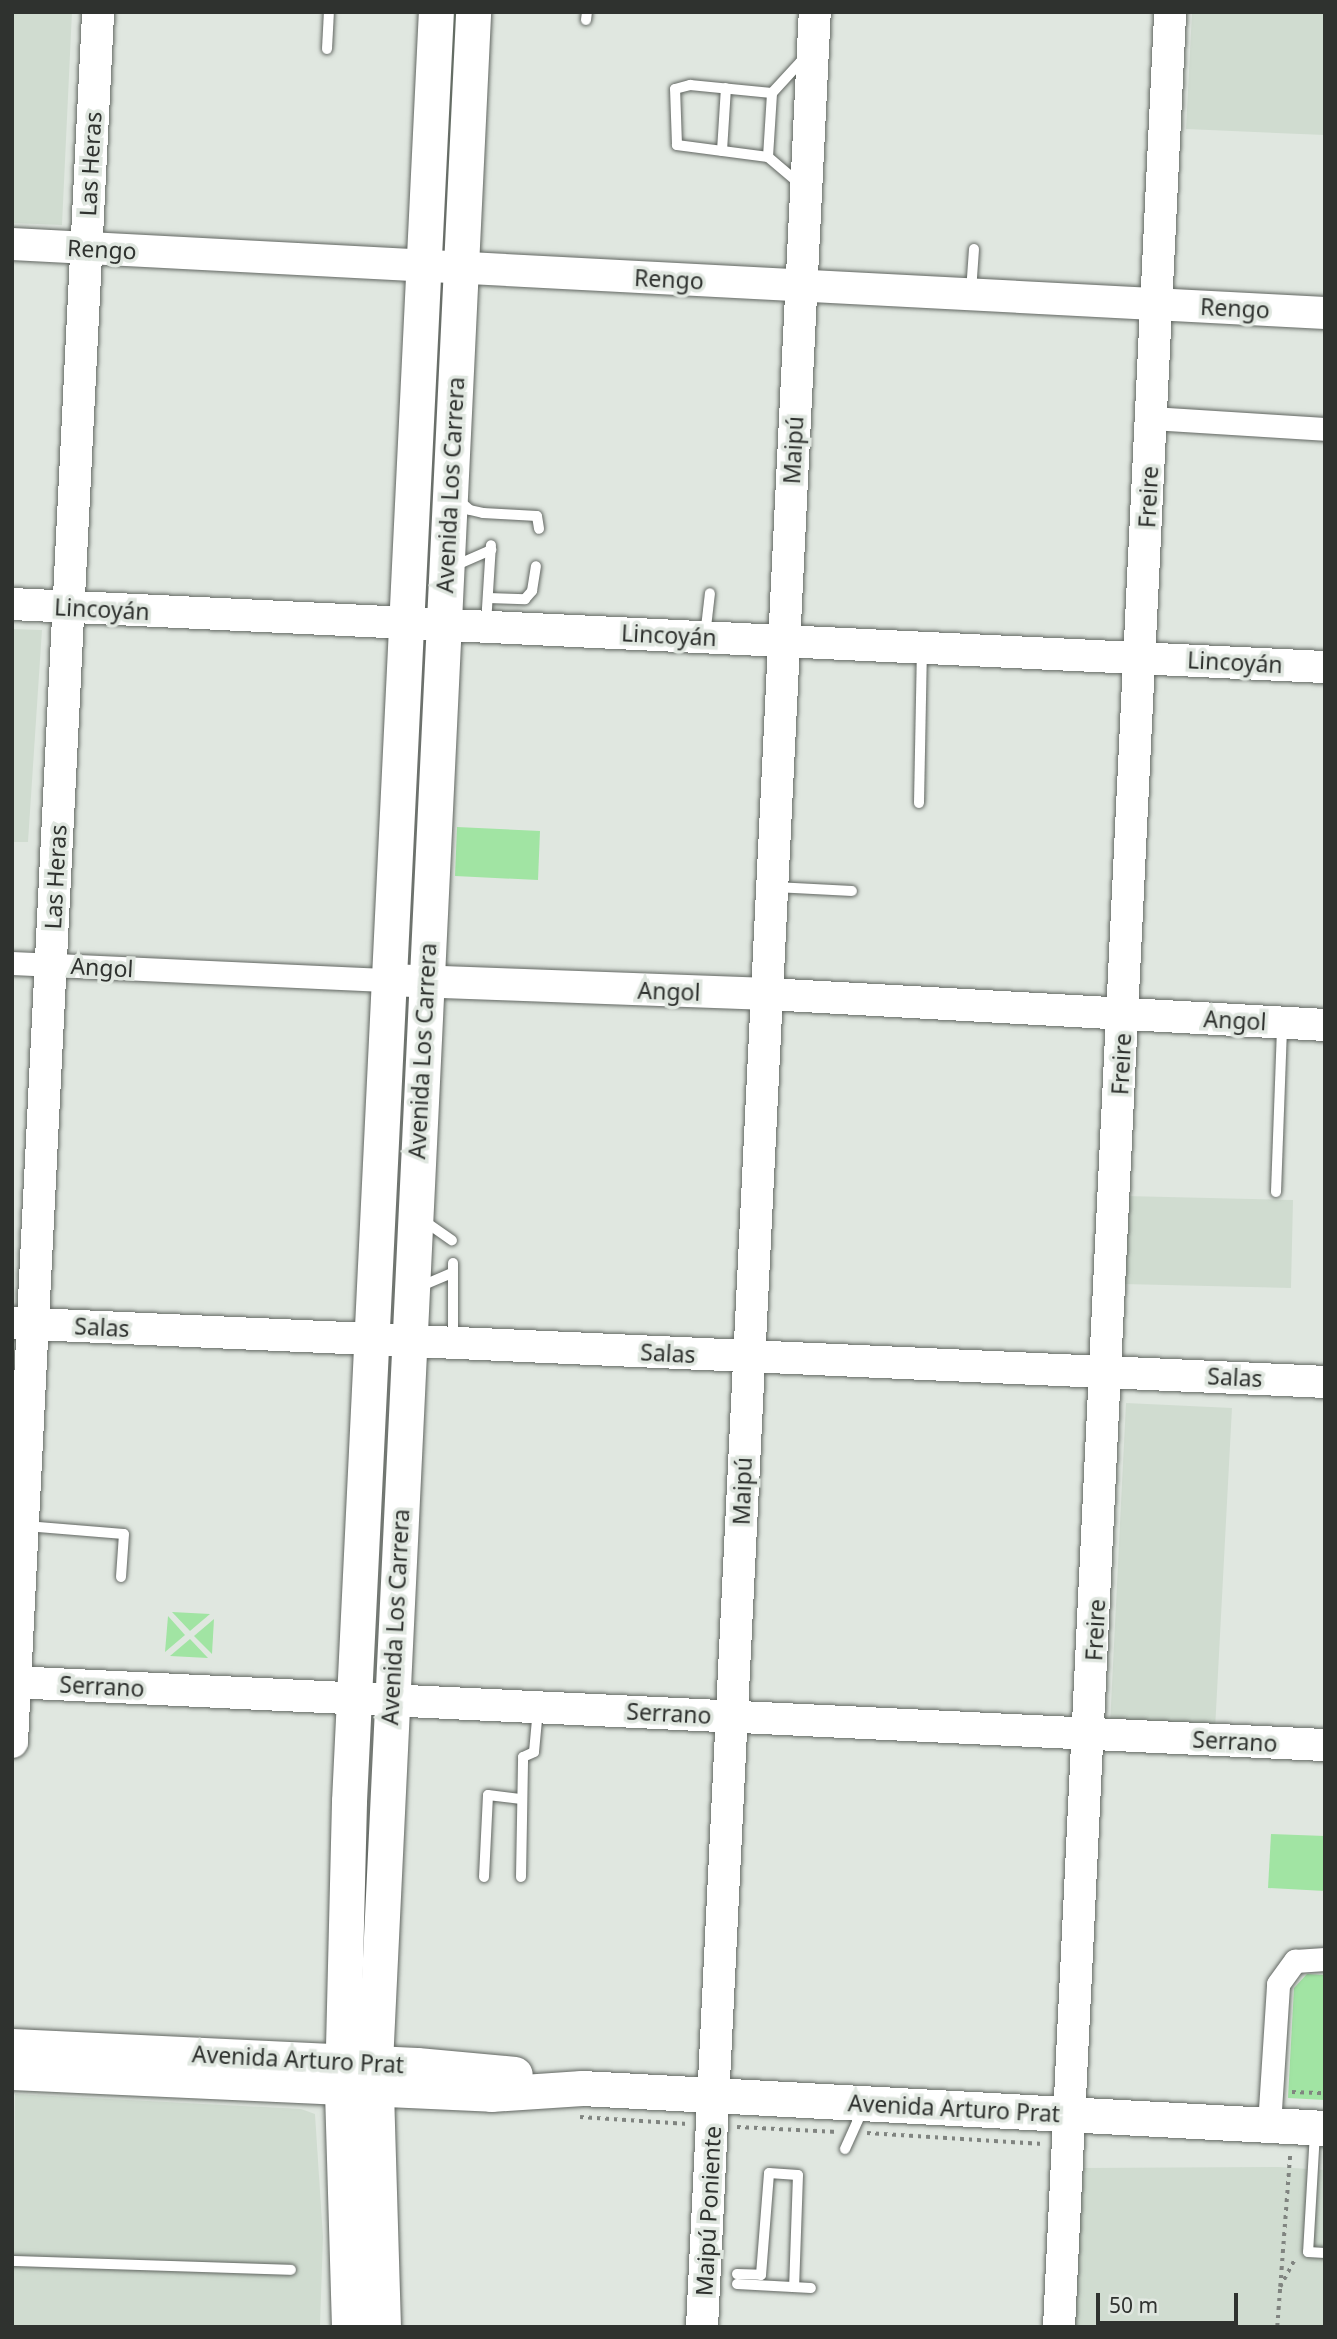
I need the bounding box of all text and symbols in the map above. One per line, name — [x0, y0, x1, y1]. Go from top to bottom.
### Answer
street label: Las Heras — [73, 111, 107, 217]
street label: Rengo — [67, 233, 137, 265]
street label: Rengo — [634, 263, 704, 295]
street label: Rengo — [1200, 292, 1270, 324]
street label: Avenida Los Carrera — [431, 376, 469, 594]
street label: Maipú — [777, 415, 809, 485]
street label: Freire — [1133, 465, 1163, 529]
street label: Lincoyán — [54, 593, 150, 625]
street label: Lincoyán — [621, 619, 717, 651]
street label: Lincoyán — [1187, 646, 1283, 678]
street label: Las Heras — [38, 824, 72, 930]
street label: Avenida Los Carrera — [403, 942, 441, 1160]
street label: Angol — [70, 952, 134, 982]
street label: Angol — [637, 976, 701, 1006]
street label: Angol — [1203, 1005, 1267, 1035]
street label: Freire — [1106, 1032, 1136, 1096]
street label: Salas — [74, 1312, 130, 1342]
street label: Salas — [640, 1338, 696, 1368]
street label: Salas — [1207, 1362, 1263, 1392]
street label: Maipú — [727, 1457, 757, 1525]
street label: Avenida Los Carrera — [376, 1508, 414, 1726]
street label: Freire — [1080, 1598, 1110, 1662]
street label: Serrano — [59, 1670, 145, 1702]
street label: Serrano — [626, 1697, 712, 1729]
street label: Serrano — [1192, 1725, 1278, 1757]
street label: Avenida Arturo Prat — [191, 2040, 405, 2078]
street label: Avenida Arturo Prat — [847, 2089, 1061, 2127]
street label: Maipú Poniente — [690, 2125, 726, 2297]
scale bar — [1099, 2280, 1241, 2324]
text: 50 m — [1109, 2291, 1158, 2319]

